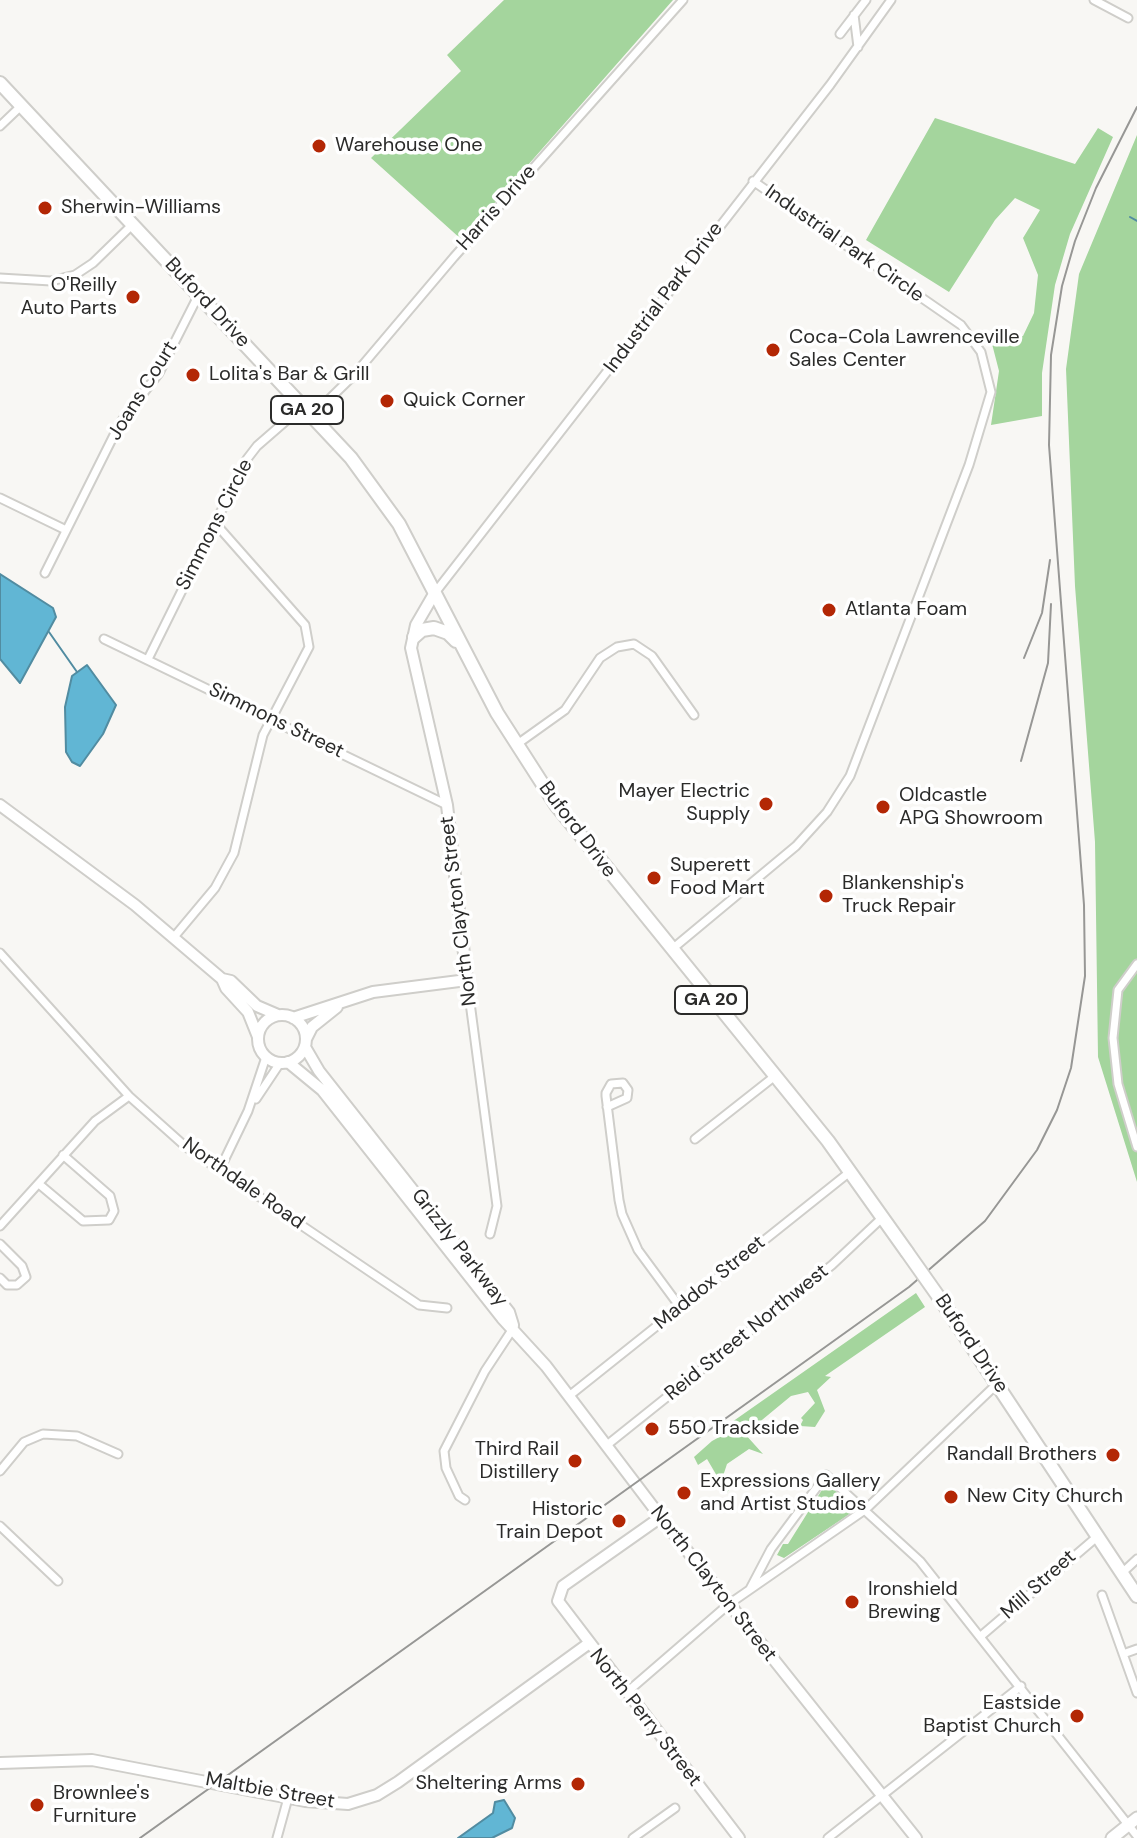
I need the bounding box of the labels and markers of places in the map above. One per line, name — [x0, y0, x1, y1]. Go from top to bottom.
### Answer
place label: Warehouse One — [335, 134, 482, 158]
marker: Warehouse One — [310, 137, 328, 155]
place label: Sherwin-Williams — [61, 196, 221, 220]
marker: Sherwin-Williams — [36, 199, 54, 217]
place label: O'Reilly Auto Parts — [20, 274, 117, 321]
marker: O'Reilly Auto Parts — [124, 288, 142, 306]
place label: Coca-Cola Lawrenceville Sales Center — [789, 326, 1020, 373]
marker: Coca-Cola Lawrenceville Sales Center — [764, 341, 782, 359]
place label: Lolita's Bar & Grill — [209, 363, 369, 387]
marker: Lolita's Bar & Grill — [184, 366, 202, 384]
place label: Quick Corner — [403, 389, 525, 413]
marker: Quick Corner — [378, 392, 396, 410]
place label: Atlanta Foam — [845, 598, 967, 622]
marker: Atlanta Foam — [820, 601, 838, 619]
place label: Mayer Electric Supply — [619, 780, 750, 827]
place label: Oldcastle APG Showroom — [899, 784, 1043, 831]
marker: Mayer Electric Supply — [757, 795, 775, 813]
marker: Oldcastle APG Showroom — [874, 798, 892, 816]
place label: Superett Food Mart — [670, 854, 765, 901]
marker: Superett Food Mart — [645, 869, 663, 887]
place label: Blankenship's Truck Repair — [842, 872, 964, 919]
marker: Blankenship's Truck Repair — [817, 887, 835, 905]
place label: 550 Trackside — [668, 1417, 799, 1441]
marker: 550 Trackside — [643, 1420, 661, 1438]
place label: Third Rail Distillery — [475, 1438, 559, 1485]
place label: Randall Brothers — [947, 1443, 1097, 1467]
marker: Randall Brothers — [1104, 1446, 1122, 1464]
marker: Third Rail Distillery — [566, 1452, 584, 1470]
place label: Expressions Gallery and Artist Studios — [700, 1470, 881, 1517]
marker: Expressions Gallery and Artist Studios — [675, 1484, 693, 1502]
place label: New City Church — [967, 1485, 1123, 1509]
marker: New City Church — [942, 1488, 960, 1506]
place label: Historic Train Depot — [496, 1498, 603, 1545]
marker: Historic Train Depot — [610, 1512, 628, 1530]
place label: Ironshield Brewing — [868, 1578, 958, 1625]
marker: Ironshield Brewing — [843, 1593, 861, 1611]
place label: Eastside Baptist Church — [923, 1692, 1061, 1739]
marker: Eastside Baptist Church — [1068, 1707, 1086, 1725]
place label: Sheltering Arms — [415, 1772, 562, 1796]
marker: Sheltering Arms — [569, 1775, 587, 1793]
place label: Brownlee's Furniture — [53, 1782, 150, 1829]
marker: Brownlee's Furniture — [28, 1796, 46, 1814]

